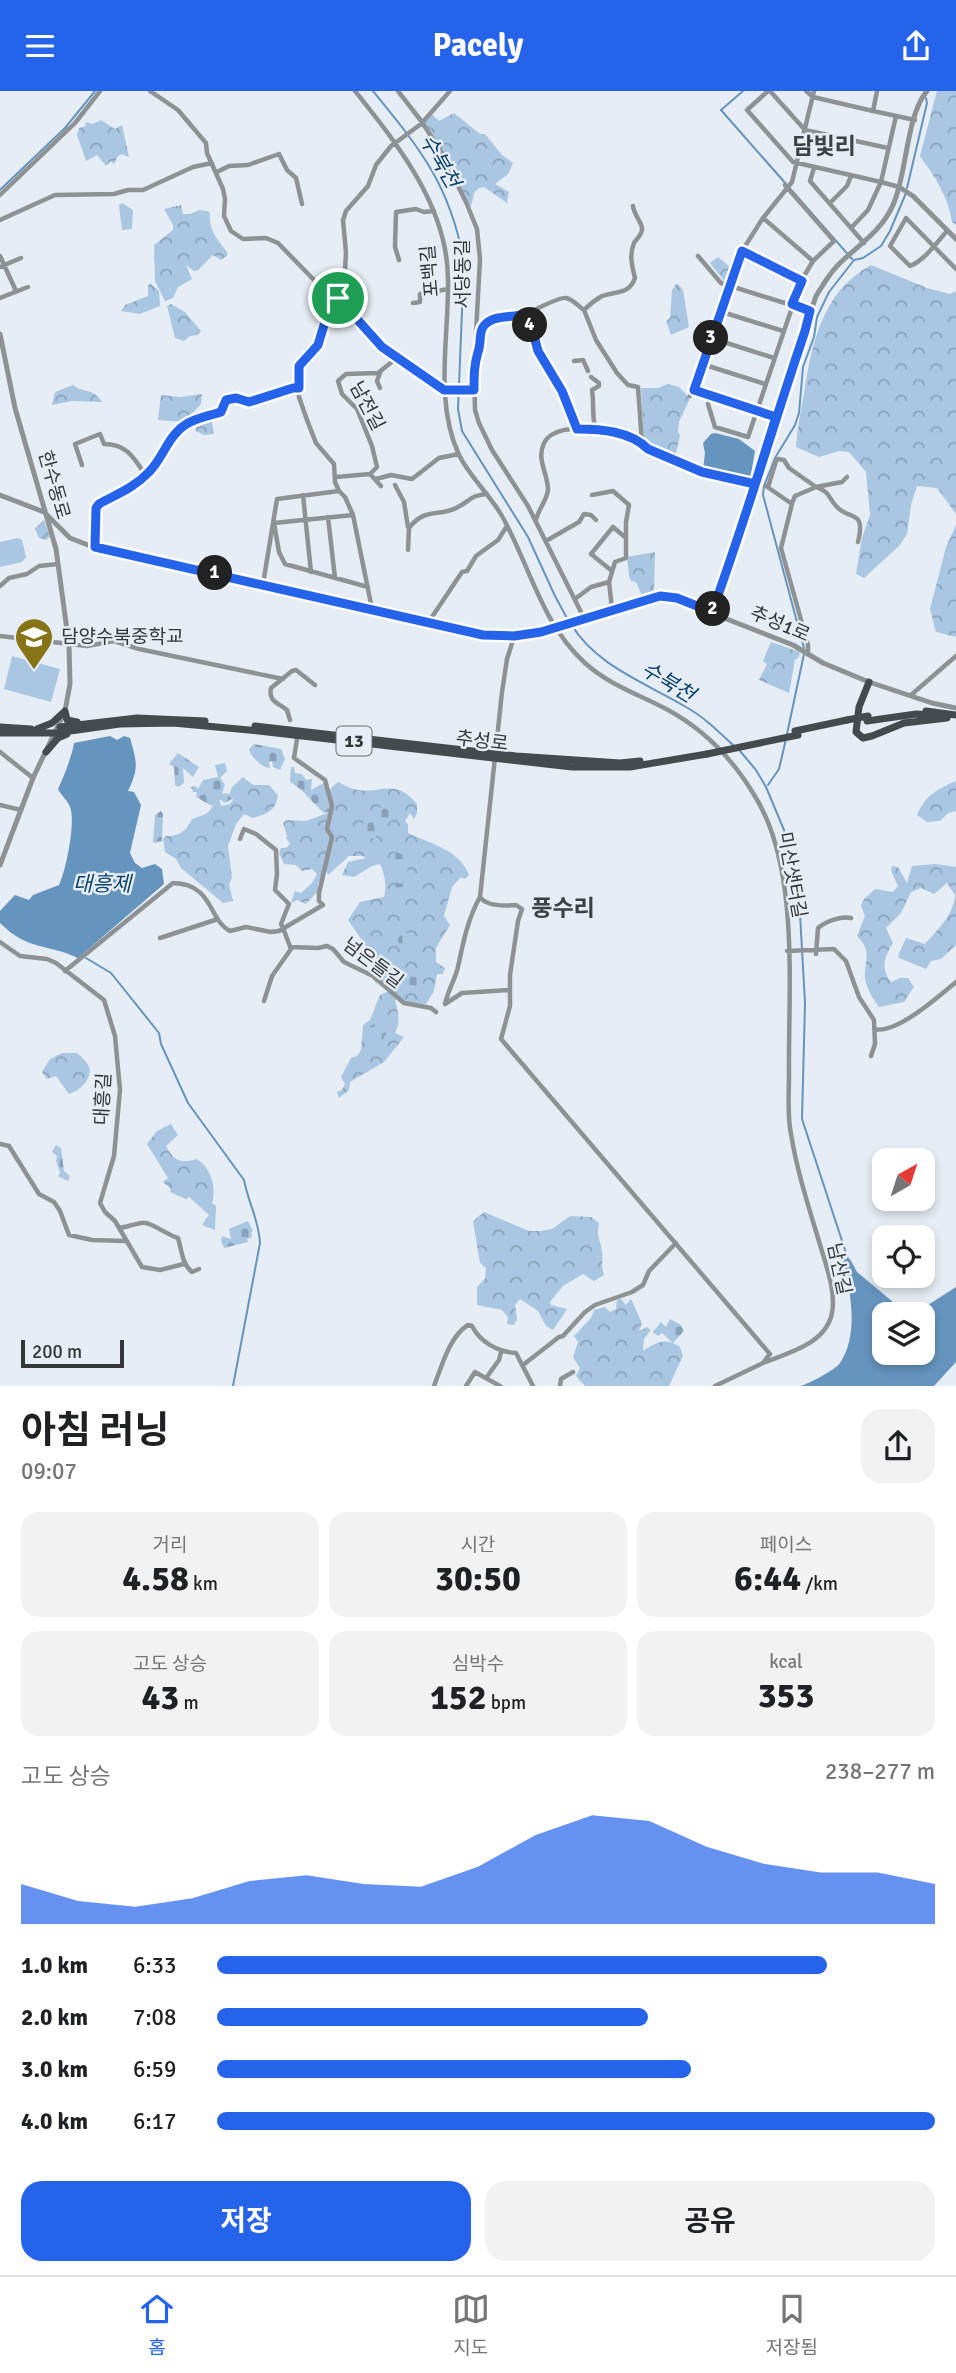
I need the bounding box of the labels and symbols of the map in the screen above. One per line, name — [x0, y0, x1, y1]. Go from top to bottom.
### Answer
water label: 수북천 — [414, 129, 467, 195]
district label: 담빛리 — [792, 132, 856, 161]
street label: 서당동길 — [451, 239, 475, 309]
street label: 포백길 — [416, 244, 444, 298]
pin — [308, 268, 368, 328]
pin: 4 — [512, 307, 548, 343]
pin: 3 — [694, 321, 728, 355]
street label: 남전길 — [344, 377, 390, 435]
street label: 한수동로 — [33, 448, 75, 522]
pin: 1 — [198, 555, 232, 591]
pin: 2 — [696, 591, 730, 627]
street label: 추성1로 — [746, 601, 814, 647]
school or university icon: 담양수북중학교 — [13, 616, 55, 671]
place label: 담양수북중학교 — [61, 625, 183, 649]
water label: 수북천 — [636, 656, 702, 709]
street label: 추성로 — [455, 726, 509, 756]
road number: 13 — [336, 727, 372, 755]
street label: 미산샛터길 — [773, 830, 811, 920]
water label: 대흥제 — [73, 871, 134, 897]
district label: 풍수리 — [531, 894, 595, 923]
street label: 넘은들길 — [338, 932, 408, 994]
street label: 대흥길 — [90, 1072, 116, 1126]
north arrow — [872, 1148, 934, 1211]
street label: 남산길 — [822, 1241, 856, 1297]
scale bar — [21, 1337, 124, 1369]

